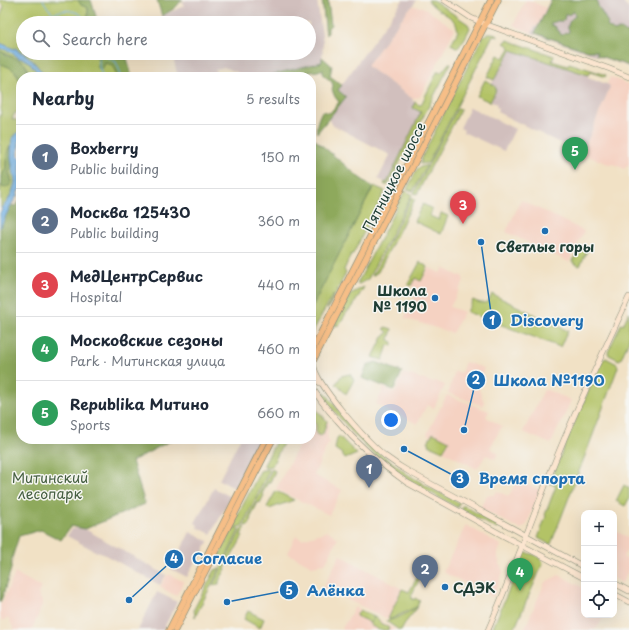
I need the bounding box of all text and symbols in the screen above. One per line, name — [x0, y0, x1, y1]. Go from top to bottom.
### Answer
search box — [16, 16, 316, 60]
icon: search — [30, 27, 52, 49]
text: Search here — [62, 27, 148, 50]
text: Nearby — [32, 85, 94, 111]
text: 5 results — [246, 89, 300, 108]
street label: Пятницкое шоссе — [357, 118, 431, 236]
text: Boxberry — [70, 136, 139, 159]
pin: 5 — [562, 137, 588, 170]
text: 1 — [42, 147, 48, 166]
text: 150 m — [261, 147, 300, 166]
text: Public building — [70, 159, 159, 178]
pin: 3 — [450, 191, 476, 224]
text: Москва 125430 — [70, 200, 190, 223]
text: 2 — [40, 211, 50, 230]
text: 360 m — [257, 211, 300, 230]
text: Public building — [70, 223, 159, 242]
marker: Светлые горы — [540, 226, 550, 236]
place label: Светлые горы — [496, 236, 595, 257]
text: МедЦентрСервис — [70, 264, 203, 287]
text: 3 — [41, 275, 49, 294]
text: 440 m — [257, 275, 300, 294]
place label: Школа № 1190 — [373, 280, 428, 317]
text: Hospital — [70, 287, 122, 306]
marker: Школа № 1190 — [430, 293, 440, 303]
callout: Discovery — [482, 307, 592, 334]
text: Discovery — [510, 308, 584, 331]
text: 1 — [489, 311, 495, 329]
text: Московские сезоны — [70, 328, 223, 351]
text: 4 — [41, 339, 49, 358]
text: 460 m — [257, 339, 300, 358]
text: Park · Митинская улица — [70, 351, 225, 370]
callout: Школа №1190 — [466, 367, 613, 394]
text: Школа №1190 — [493, 368, 605, 391]
text: 2 — [472, 370, 481, 388]
text: Republika Митино — [70, 392, 209, 415]
text: 5 — [41, 403, 49, 422]
text: 660 m — [257, 403, 300, 422]
your location — [381, 410, 401, 430]
text: Sports — [70, 415, 110, 434]
pin: 1 — [356, 455, 382, 488]
callout: Время спорта — [450, 465, 594, 492]
text: Время спорта — [478, 466, 586, 489]
park label: Митинский лесопарк — [12, 467, 88, 504]
text: 3 — [456, 469, 464, 487]
map controls — [581, 510, 617, 618]
button: + — [581, 510, 617, 546]
callout: Согласие — [164, 546, 271, 573]
text: Согласие — [192, 546, 262, 569]
button: − — [581, 546, 617, 582]
text: 4 — [170, 549, 178, 567]
pin: 2 — [412, 555, 438, 588]
pin: 4 — [507, 558, 533, 591]
callout: Алёнка — [279, 577, 373, 604]
place label: СДЭК — [453, 577, 496, 598]
text: Алёнка — [307, 578, 365, 601]
text: 5 — [285, 581, 293, 599]
marker: СДЭК — [440, 582, 450, 592]
button: locate — [581, 582, 617, 618]

